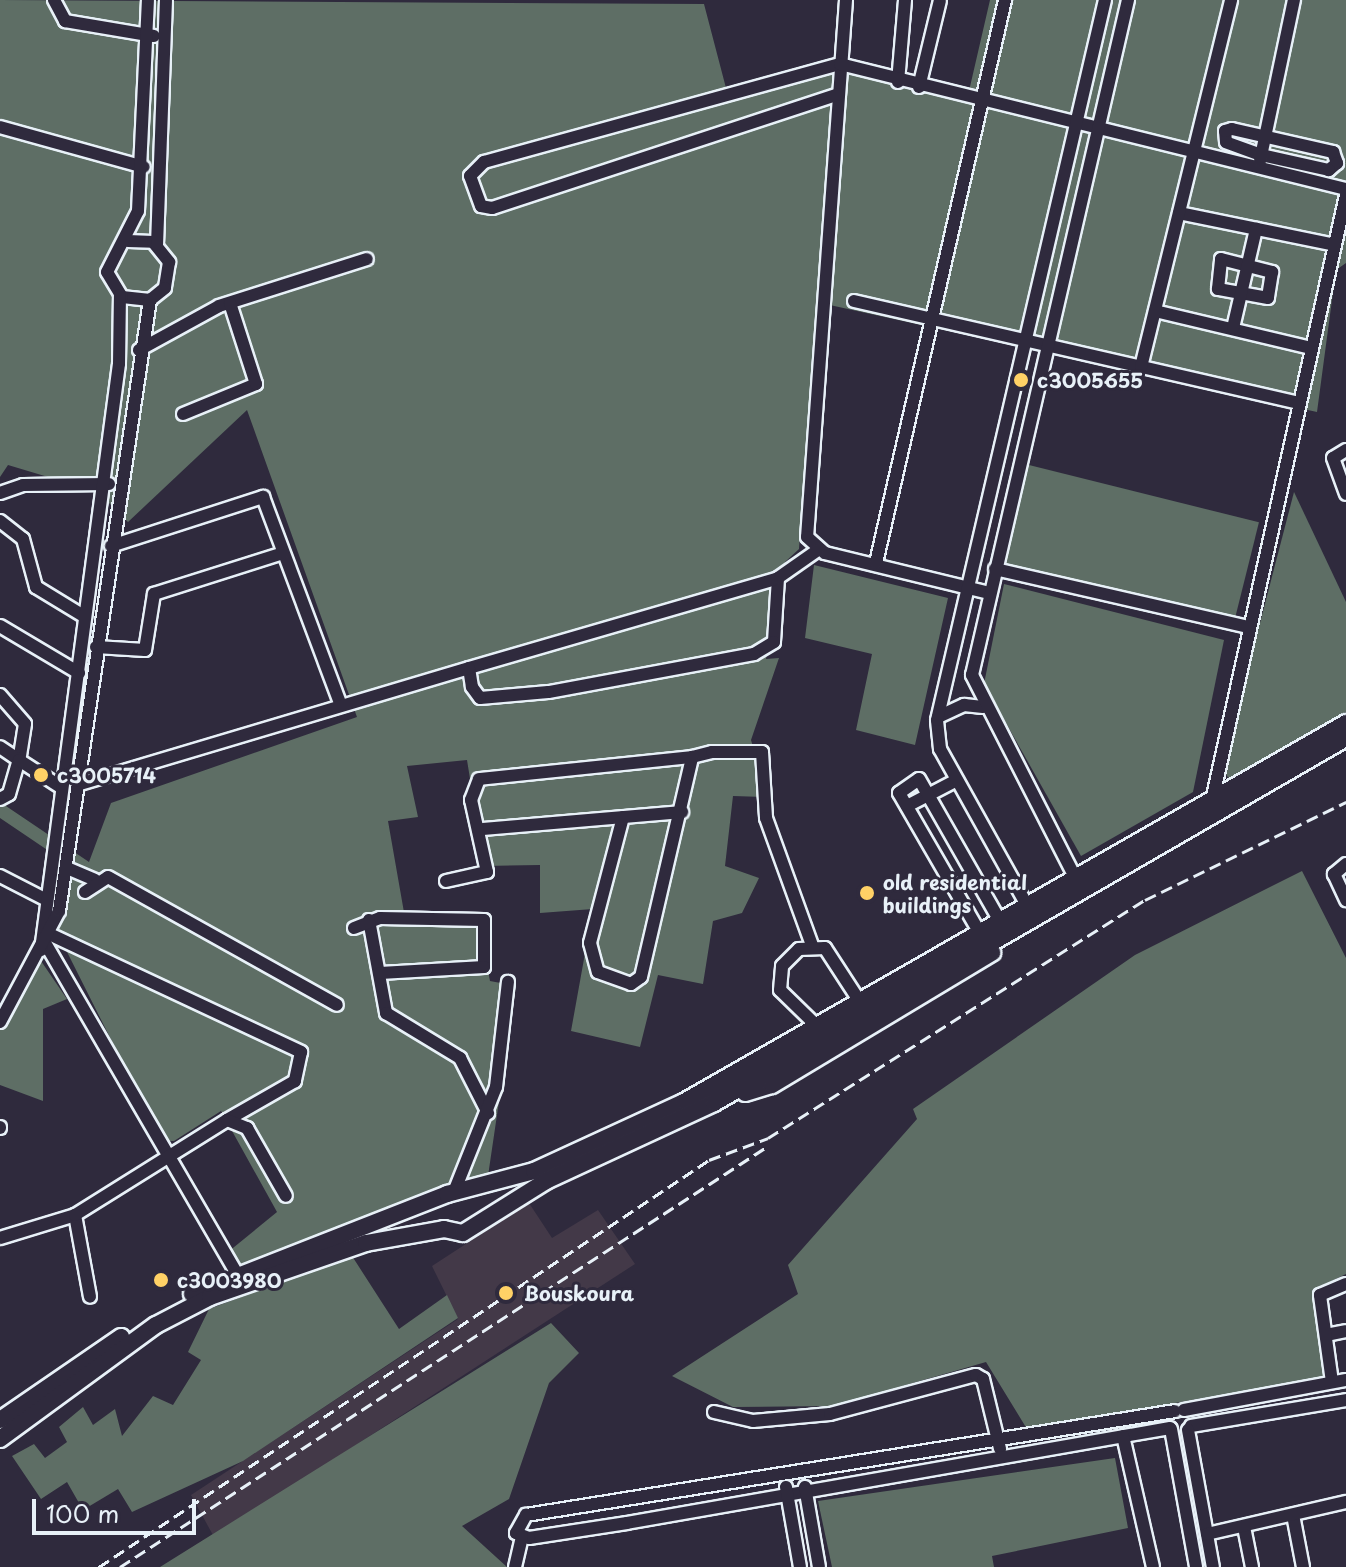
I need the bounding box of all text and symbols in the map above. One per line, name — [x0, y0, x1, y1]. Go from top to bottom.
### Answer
place label: c3005655 — [1037, 368, 1143, 392]
marker: c3005655 — [1012, 371, 1030, 389]
place label: c3005714 — [57, 763, 156, 787]
marker: c3005714 — [32, 766, 50, 784]
place label: old residential buildings — [883, 870, 1027, 917]
marker: old residential buildings — [858, 884, 876, 902]
place label: c3003980 — [177, 1268, 282, 1292]
marker: c3003980 — [152, 1271, 170, 1289]
place label: Bouskoura — [524, 1281, 634, 1305]
marker: Bouskoura — [495, 1282, 517, 1304]
scale bar — [36, 1483, 200, 1533]
text: 100 m — [46, 1495, 119, 1531]

